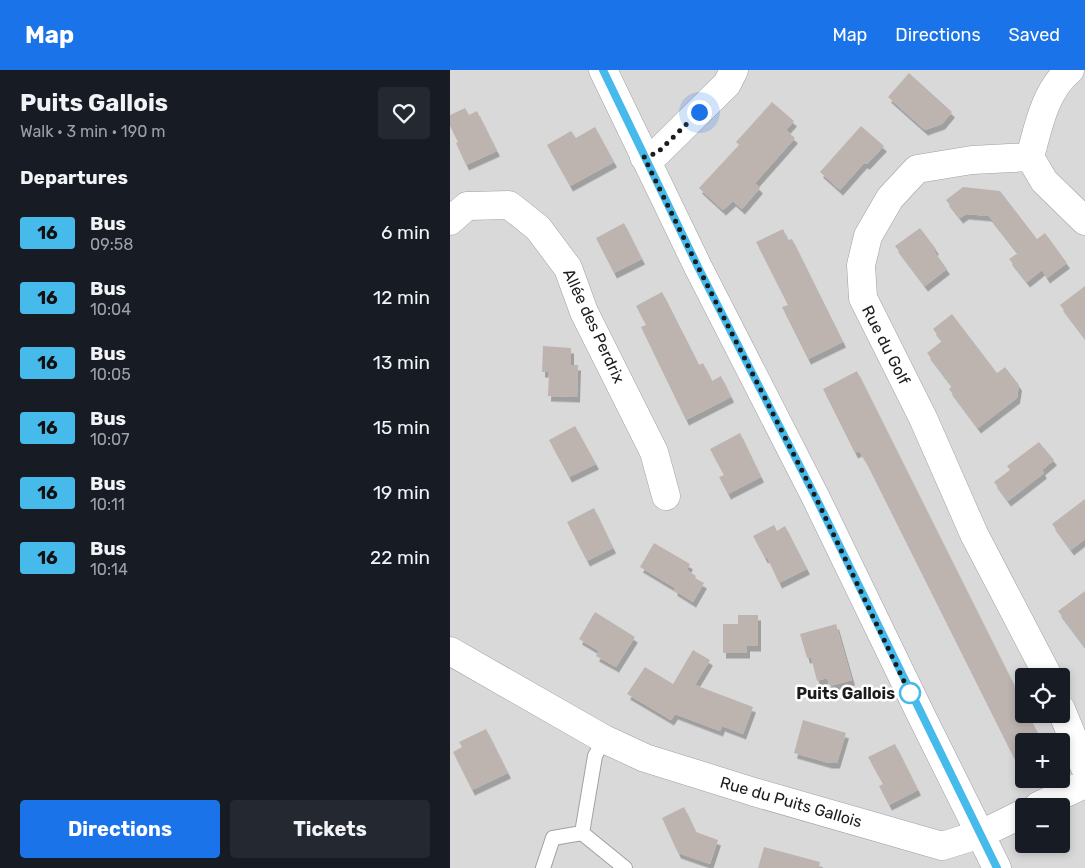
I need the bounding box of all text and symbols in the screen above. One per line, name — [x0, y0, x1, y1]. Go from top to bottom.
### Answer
text: Map — [25, 21, 74, 49]
text: Map — [832, 24, 867, 46]
text: Directions — [895, 24, 981, 46]
text: Saved — [1009, 24, 1060, 46]
button: heart — [378, 87, 430, 139]
text: Puits Gallois — [20, 89, 168, 117]
your location — [687, 100, 712, 125]
text: Walk · 3 min · 190 m — [20, 122, 166, 141]
text: Departures — [20, 166, 128, 189]
text: Bus — [90, 212, 126, 235]
text: 6 min — [381, 221, 430, 244]
text: 16 — [37, 222, 58, 244]
text: 09:58 — [90, 235, 133, 254]
street label: Allée des Perdrix — [559, 266, 629, 387]
text: Bus — [90, 277, 126, 300]
text: 12 min — [373, 286, 430, 309]
text: 16 — [37, 287, 58, 309]
text: 10:04 — [90, 300, 131, 319]
street label: Rue du Golf — [858, 302, 914, 388]
text: Bus — [90, 342, 126, 365]
text: 13 min — [373, 351, 430, 374]
text: 16 — [37, 352, 58, 374]
text: 10:05 — [90, 365, 131, 384]
text: Bus — [90, 407, 126, 430]
text: 15 min — [373, 416, 430, 439]
text: 16 — [37, 417, 58, 439]
text: 10:07 — [90, 430, 129, 449]
text: Bus — [90, 472, 126, 495]
text: 19 min — [373, 481, 430, 504]
text: 16 — [37, 482, 58, 504]
text: 10:11 — [90, 495, 125, 514]
text: Bus — [90, 537, 126, 560]
text: 22 min — [370, 546, 430, 569]
text: 16 — [37, 547, 58, 569]
text: 10:14 — [90, 560, 128, 579]
map controls — [1015, 668, 1070, 853]
button: locate — [1015, 668, 1070, 723]
marker: Puits Gallois — [899, 682, 921, 704]
place label: Puits Gallois — [796, 684, 895, 703]
button: + — [1015, 733, 1070, 788]
street label: Rue du Puits Gallois — [718, 773, 864, 831]
button: − — [1015, 798, 1070, 853]
button: Directions — [20, 800, 220, 858]
button: Tickets — [230, 800, 430, 858]

